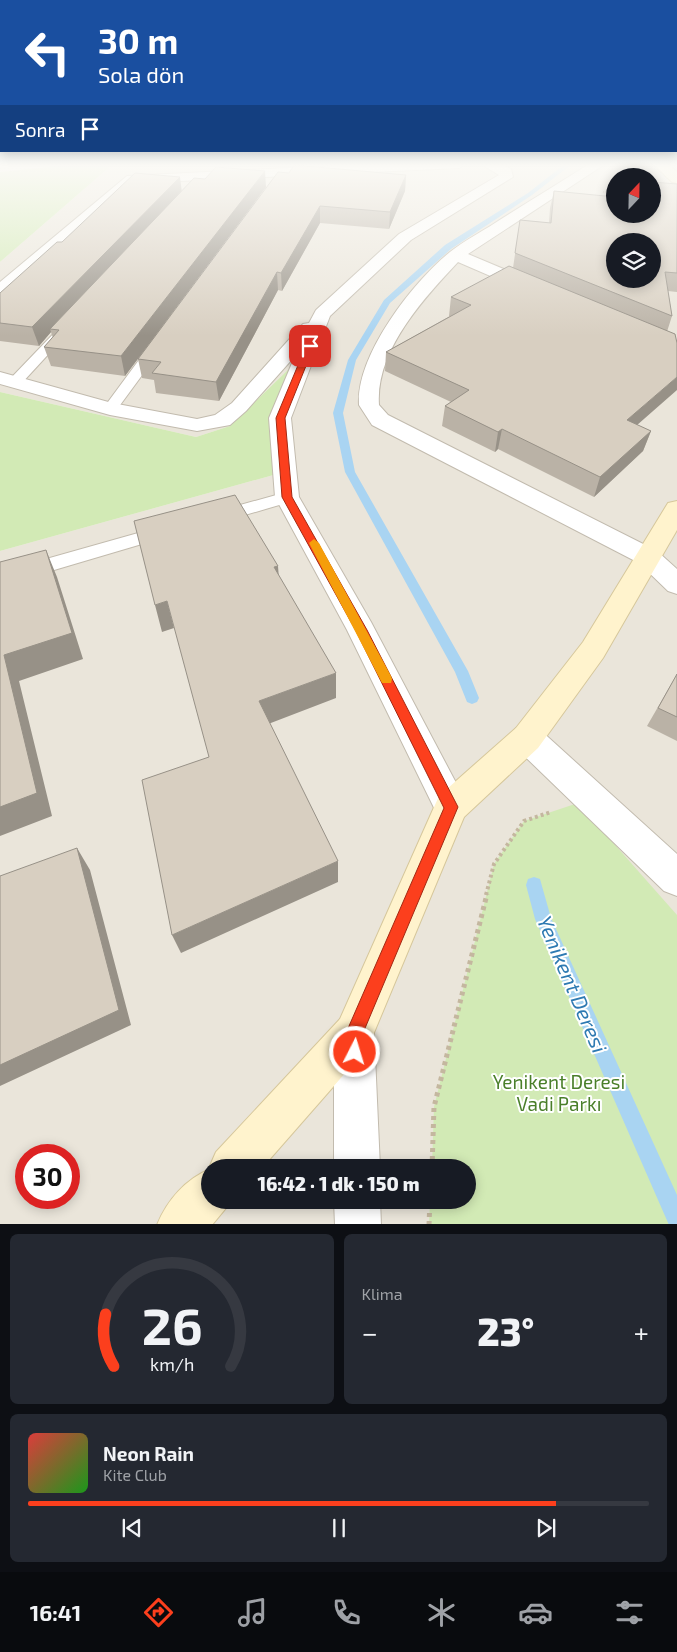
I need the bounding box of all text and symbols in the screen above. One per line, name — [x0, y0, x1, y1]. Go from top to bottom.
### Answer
text: 30 m — [98, 19, 178, 61]
icon: left — [15, 20, 80, 85]
text: Sola dön — [98, 61, 184, 87]
icon: arrive — [76, 115, 104, 143]
text: Sonra — [15, 118, 66, 141]
north arrow — [606, 168, 661, 222]
map controls — [606, 168, 661, 288]
button: layers — [606, 233, 661, 288]
pin — [289, 325, 331, 367]
icon: arrive — [296, 332, 324, 360]
water label: Yenikent Deresi — [533, 912, 613, 1056]
position arrow — [328, 1025, 380, 1077]
park label: Yenikent Deresi Vadi Parkı — [493, 1070, 625, 1115]
speed limit sign: 30 — [15, 1144, 80, 1209]
text: 16:42 · 1 dk · 150 m — [257, 1172, 420, 1195]
text: Klima — [362, 1284, 403, 1303]
text: 26 — [141, 1293, 202, 1355]
text: 23° — [477, 1308, 534, 1354]
text: − — [362, 1315, 378, 1349]
text: + — [634, 1315, 649, 1349]
text: km/h — [150, 1353, 194, 1375]
text: Neon Rain — [103, 1442, 194, 1465]
text: Kite Club — [103, 1465, 167, 1484]
icon: previous — [118, 1514, 146, 1542]
icon: pause — [325, 1514, 353, 1542]
icon: next — [532, 1514, 560, 1542]
icon: directions — [141, 1595, 176, 1630]
icon: music — [235, 1595, 270, 1630]
icon: phone — [329, 1595, 364, 1630]
icon: climate — [424, 1595, 459, 1630]
icon: car — [518, 1595, 553, 1630]
icon: filters — [612, 1595, 647, 1630]
text: 16:41 — [30, 1599, 81, 1625]

